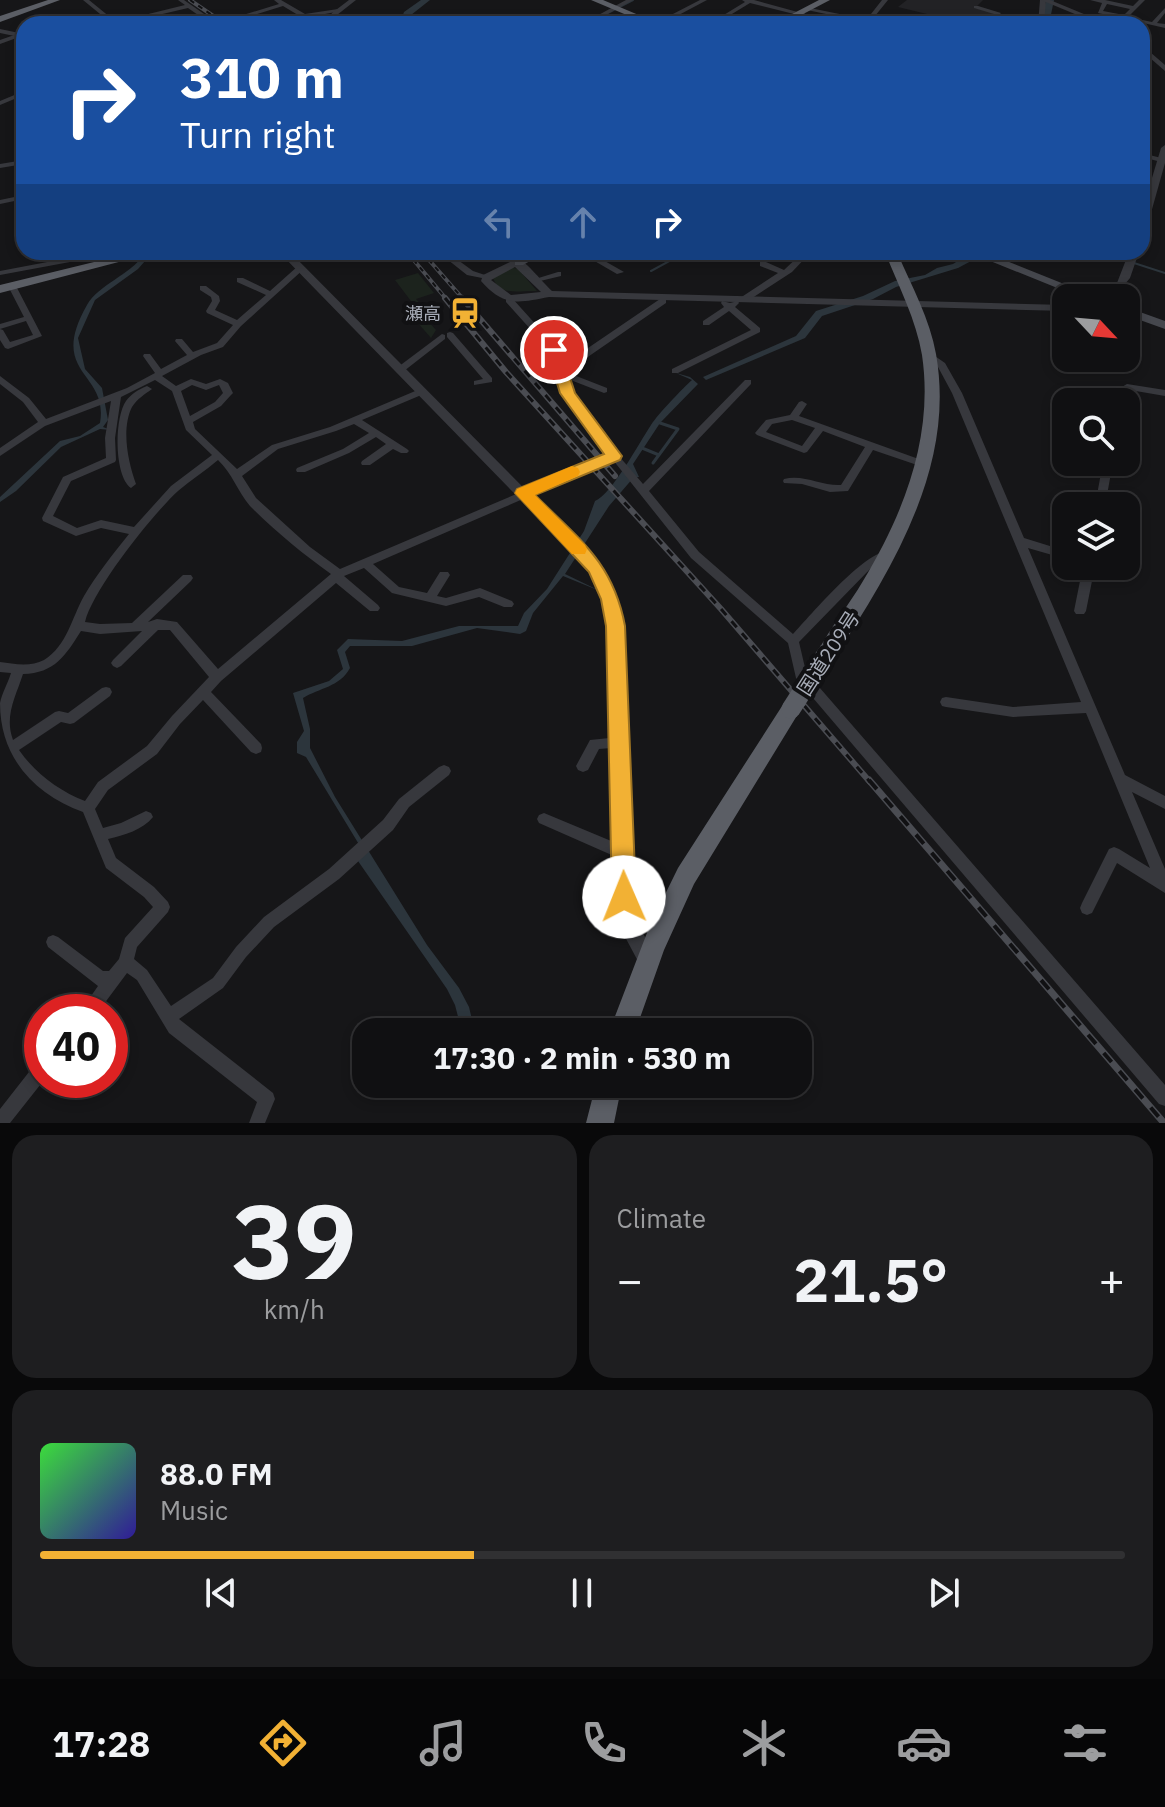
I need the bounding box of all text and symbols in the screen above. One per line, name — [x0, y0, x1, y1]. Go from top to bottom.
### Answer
text: 310 m — [180, 41, 344, 113]
icon: right — [48, 48, 152, 152]
text: Turn right — [180, 111, 336, 158]
icon: left — [477, 200, 521, 244]
icon: ahead — [561, 200, 605, 244]
icon: right — [645, 200, 689, 244]
north arrow — [1052, 284, 1140, 372]
map controls — [1052, 284, 1140, 580]
station icon: 瀬高 — [448, 296, 482, 330]
place label: 瀬高 — [405, 302, 441, 325]
pin — [520, 316, 588, 384]
icon: arrive — [532, 328, 576, 372]
button: search — [1052, 388, 1140, 476]
button: layers — [1052, 492, 1140, 580]
street label: 国道209号 — [791, 605, 865, 701]
position arrow — [582, 855, 666, 939]
speed limit sign: 40 — [24, 994, 128, 1098]
text: 17:30 · 2 min · 530 m — [433, 1038, 731, 1077]
text: 39 — [232, 1172, 357, 1308]
text: Climate — [617, 1201, 706, 1235]
text: 21.5° — [793, 1240, 948, 1319]
text: − — [617, 1251, 643, 1308]
text: + — [1099, 1251, 1125, 1308]
text: km/h — [264, 1292, 325, 1326]
text: 88.0 FM — [160, 1454, 273, 1493]
text: Music — [160, 1493, 228, 1527]
icon: previous — [199, 1571, 243, 1615]
icon: pause — [560, 1571, 604, 1615]
icon: next — [922, 1571, 966, 1615]
icon: directions — [255, 1715, 311, 1771]
icon: music — [415, 1715, 471, 1771]
icon: phone — [576, 1715, 632, 1771]
icon: climate — [736, 1715, 792, 1771]
icon: car — [896, 1715, 952, 1771]
icon: filters — [1057, 1715, 1113, 1771]
text: 17:28 — [52, 1720, 150, 1767]

